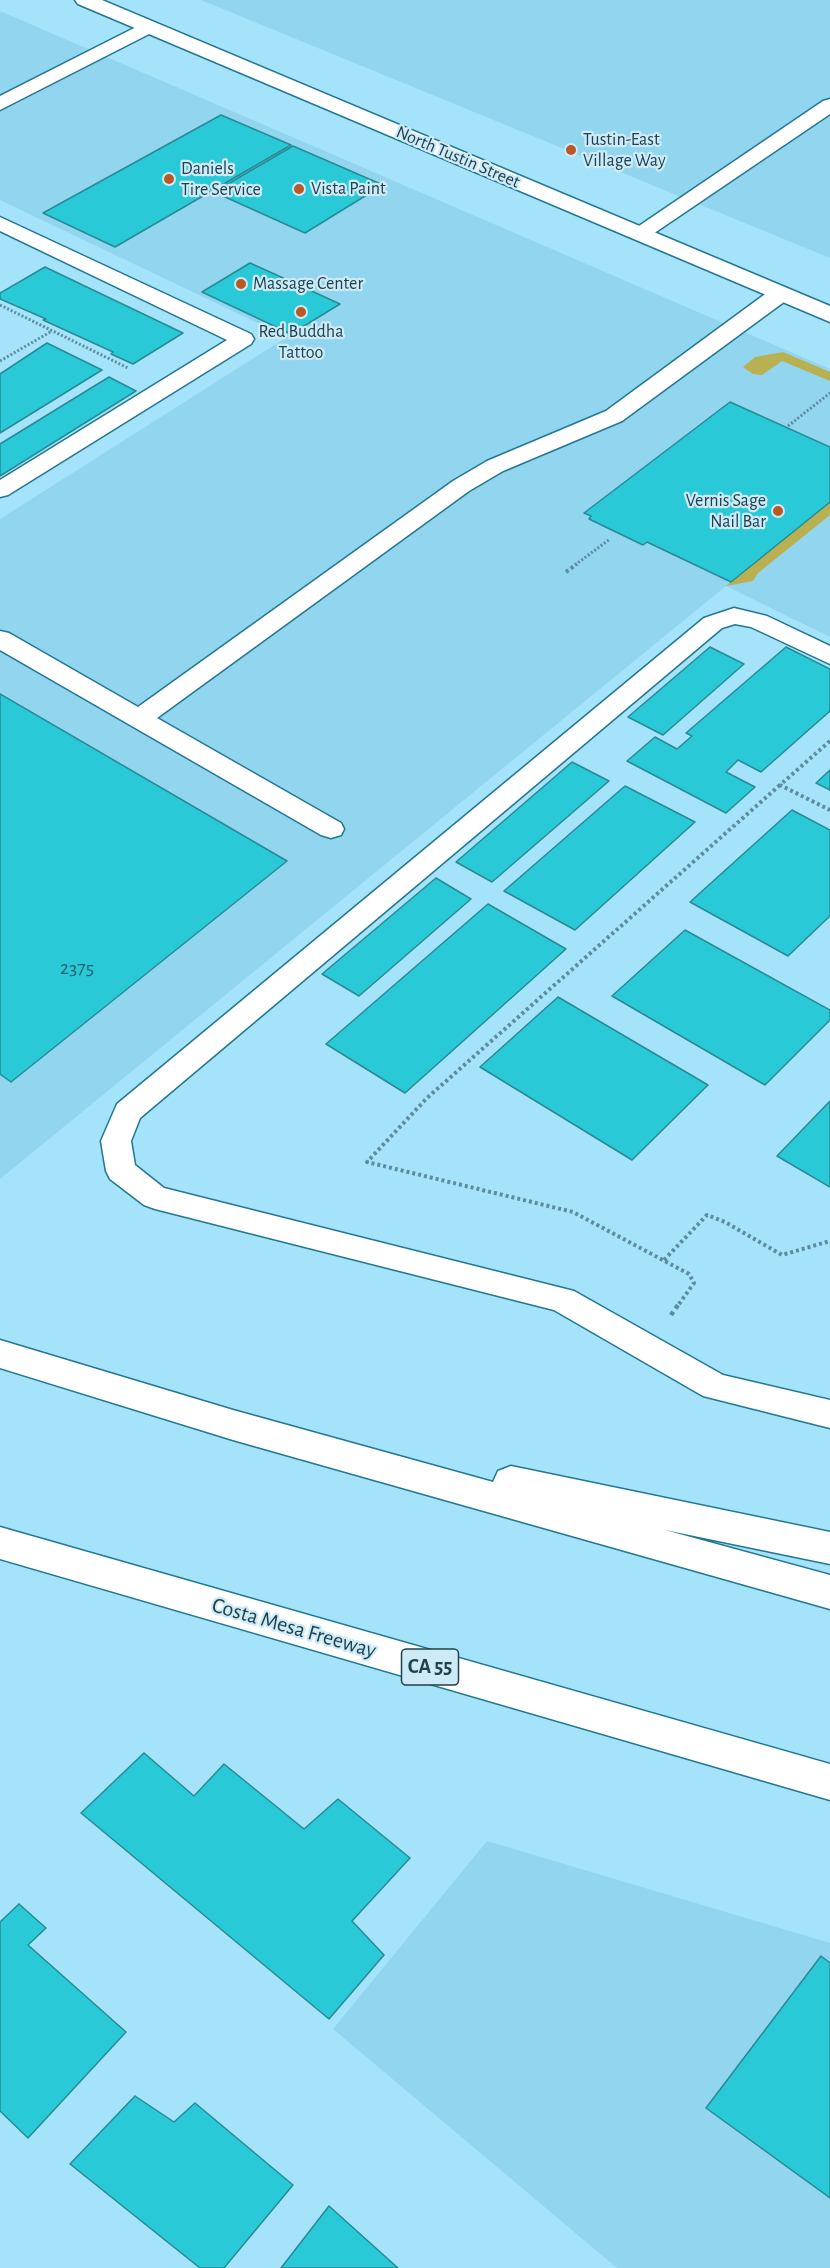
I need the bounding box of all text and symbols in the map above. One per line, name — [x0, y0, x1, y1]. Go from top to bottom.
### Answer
street label: North Tustin Street — [393, 121, 523, 193]
place label: Tustin-East Village Way — [583, 129, 666, 172]
marker: Tustin-East Village Way — [564, 143, 578, 157]
place label: Daniels Tire Service — [181, 158, 261, 201]
marker: Daniels Tire Service — [162, 172, 176, 186]
place label: Vista Paint — [311, 178, 386, 200]
marker: Vista Paint — [292, 182, 306, 196]
place label: Massage Center — [253, 273, 363, 295]
marker: Massage Center — [234, 277, 248, 291]
marker: Red Buddha Tattoo — [294, 305, 308, 319]
place label: Red Buddha Tattoo — [258, 321, 344, 364]
place label: Vernis Sage Nail Bar — [686, 490, 766, 532]
marker: Vernis Sage Nail Bar — [771, 504, 785, 518]
house number: 2375 — [60, 956, 94, 980]
street label: Costa Mesa Freeway — [209, 1592, 379, 1664]
road number: CA 55 — [402, 1649, 458, 1685]

